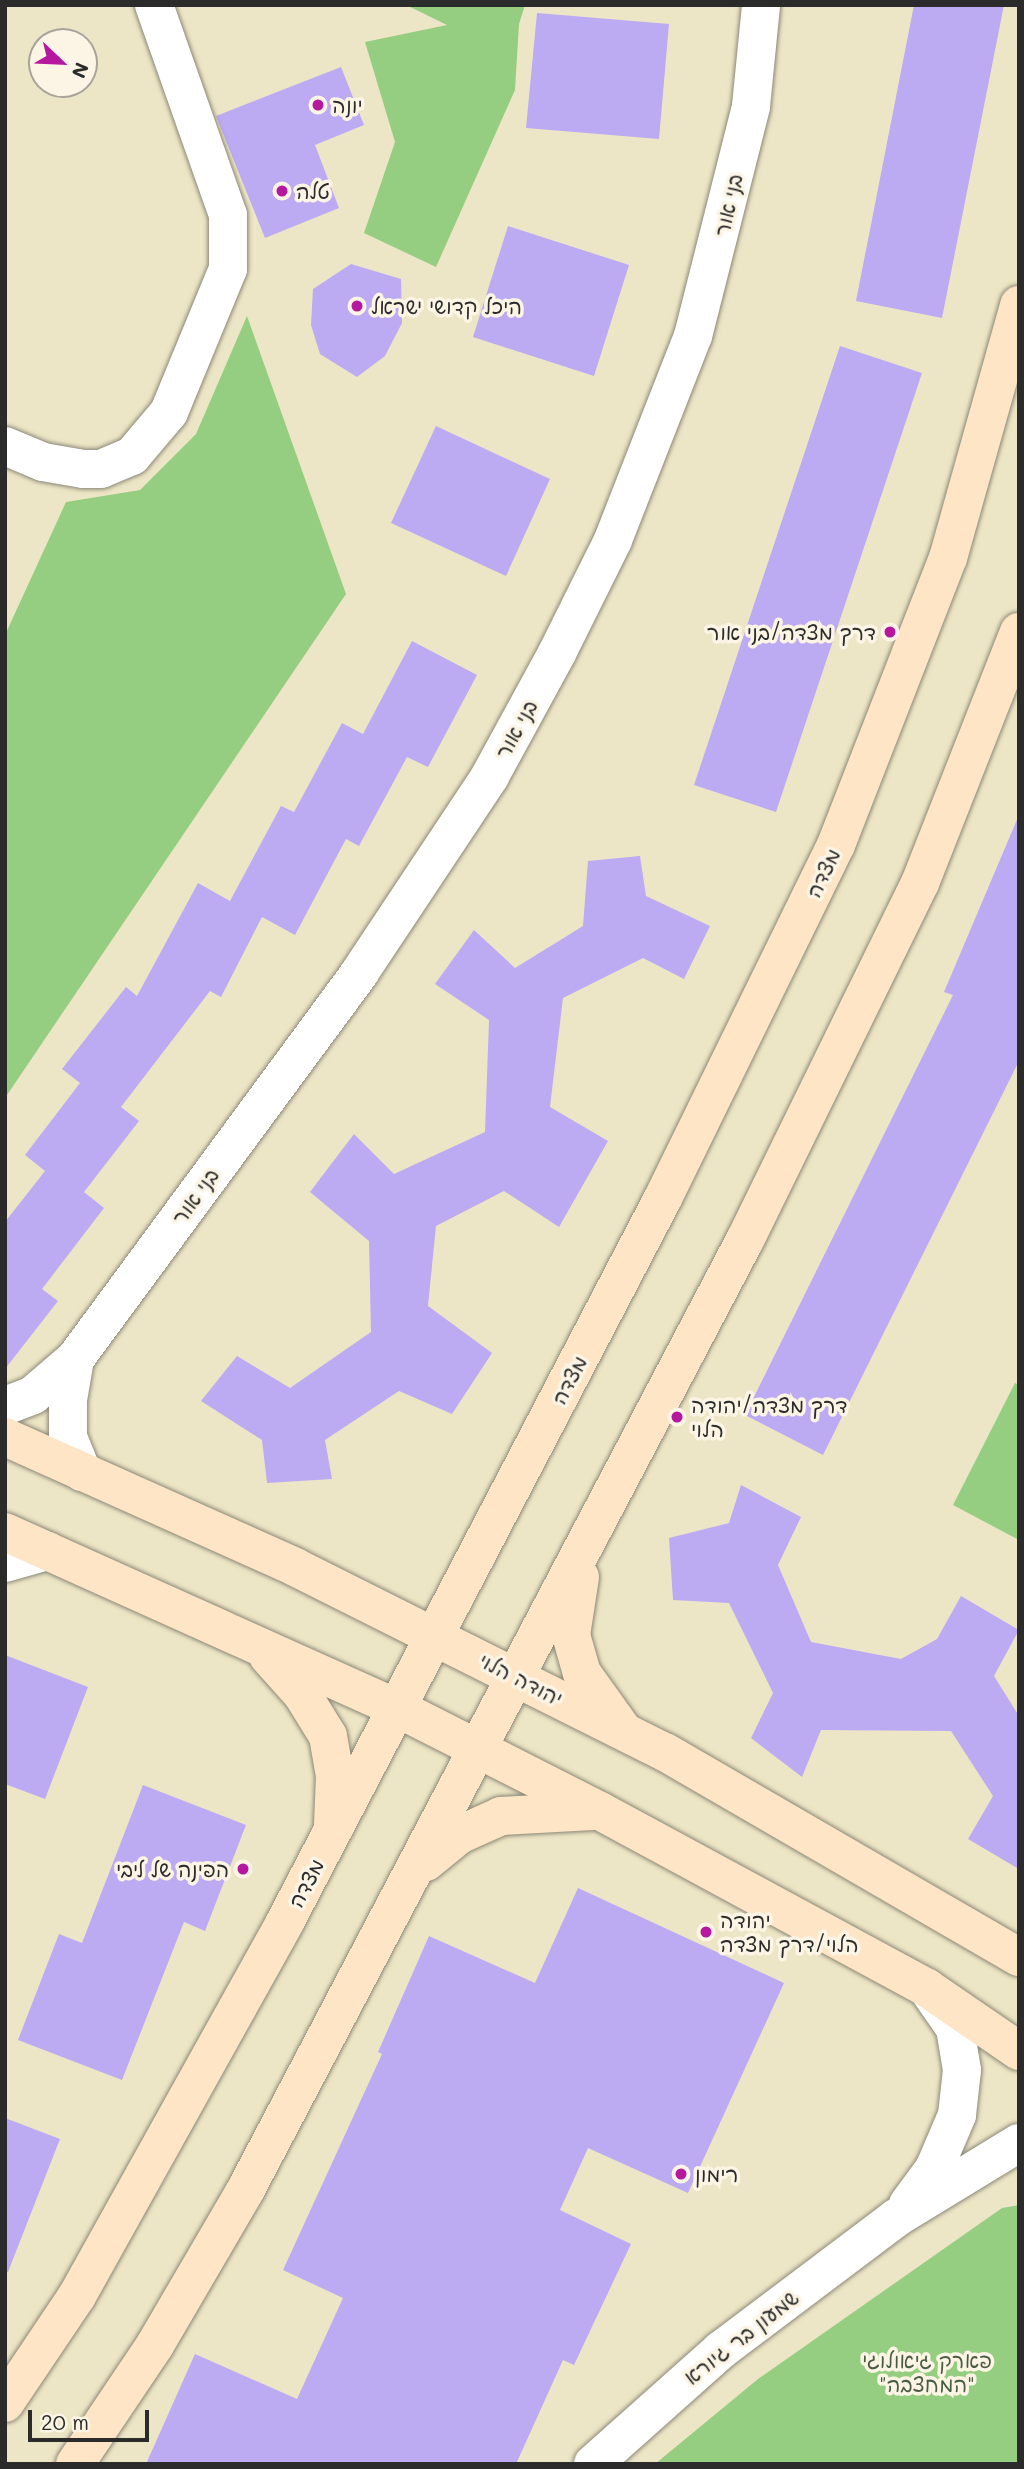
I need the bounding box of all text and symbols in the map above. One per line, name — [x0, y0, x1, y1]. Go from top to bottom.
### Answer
north arrow — [28, 28, 98, 98]
text: N — [67, 59, 95, 82]
place label: יונה — [332, 92, 363, 118]
marker: יונה — [310, 97, 326, 113]
street label: בני אור — [709, 171, 747, 239]
place label: טלה — [296, 178, 330, 204]
marker: טלה — [274, 183, 290, 199]
place label: היכל קדושי ישראל — [371, 293, 522, 319]
marker: היכל קדושי ישראל — [349, 298, 365, 314]
place label: דרך מצדה/בני אור — [707, 619, 876, 645]
marker: דרך מצדה/בני אור — [882, 624, 898, 640]
street label: בני אור — [490, 695, 542, 763]
street label: מצדה — [800, 844, 846, 902]
street label: בני אור — [166, 1163, 224, 1229]
street label: מצדה — [546, 1351, 592, 1409]
place label: דרך מצדה/יהודה הלוי — [691, 1392, 847, 1442]
marker: דרך מצדה/יהודה הלוי — [669, 1409, 685, 1425]
street label: יהודה הלוי — [475, 1647, 567, 1711]
street label: מצדה — [283, 1854, 329, 1912]
place label: הפינה של ליבי — [116, 1856, 229, 1882]
marker: הפינה של ליבי — [235, 1861, 251, 1877]
place label: יהודה הלוי/דרך מצדה — [720, 1907, 859, 1957]
marker: יהודה הלוי/דרך מצדה — [698, 1924, 714, 1940]
place label: רימון — [695, 2161, 738, 2187]
marker: רימון — [673, 2166, 689, 2182]
street label: שמעון בר גיורא — [679, 2284, 803, 2390]
park label: פארק גיאולוגי "המחצבה" — [862, 2347, 992, 2397]
scale bar — [32, 2396, 152, 2440]
text: 20 m — [41, 2408, 89, 2435]

